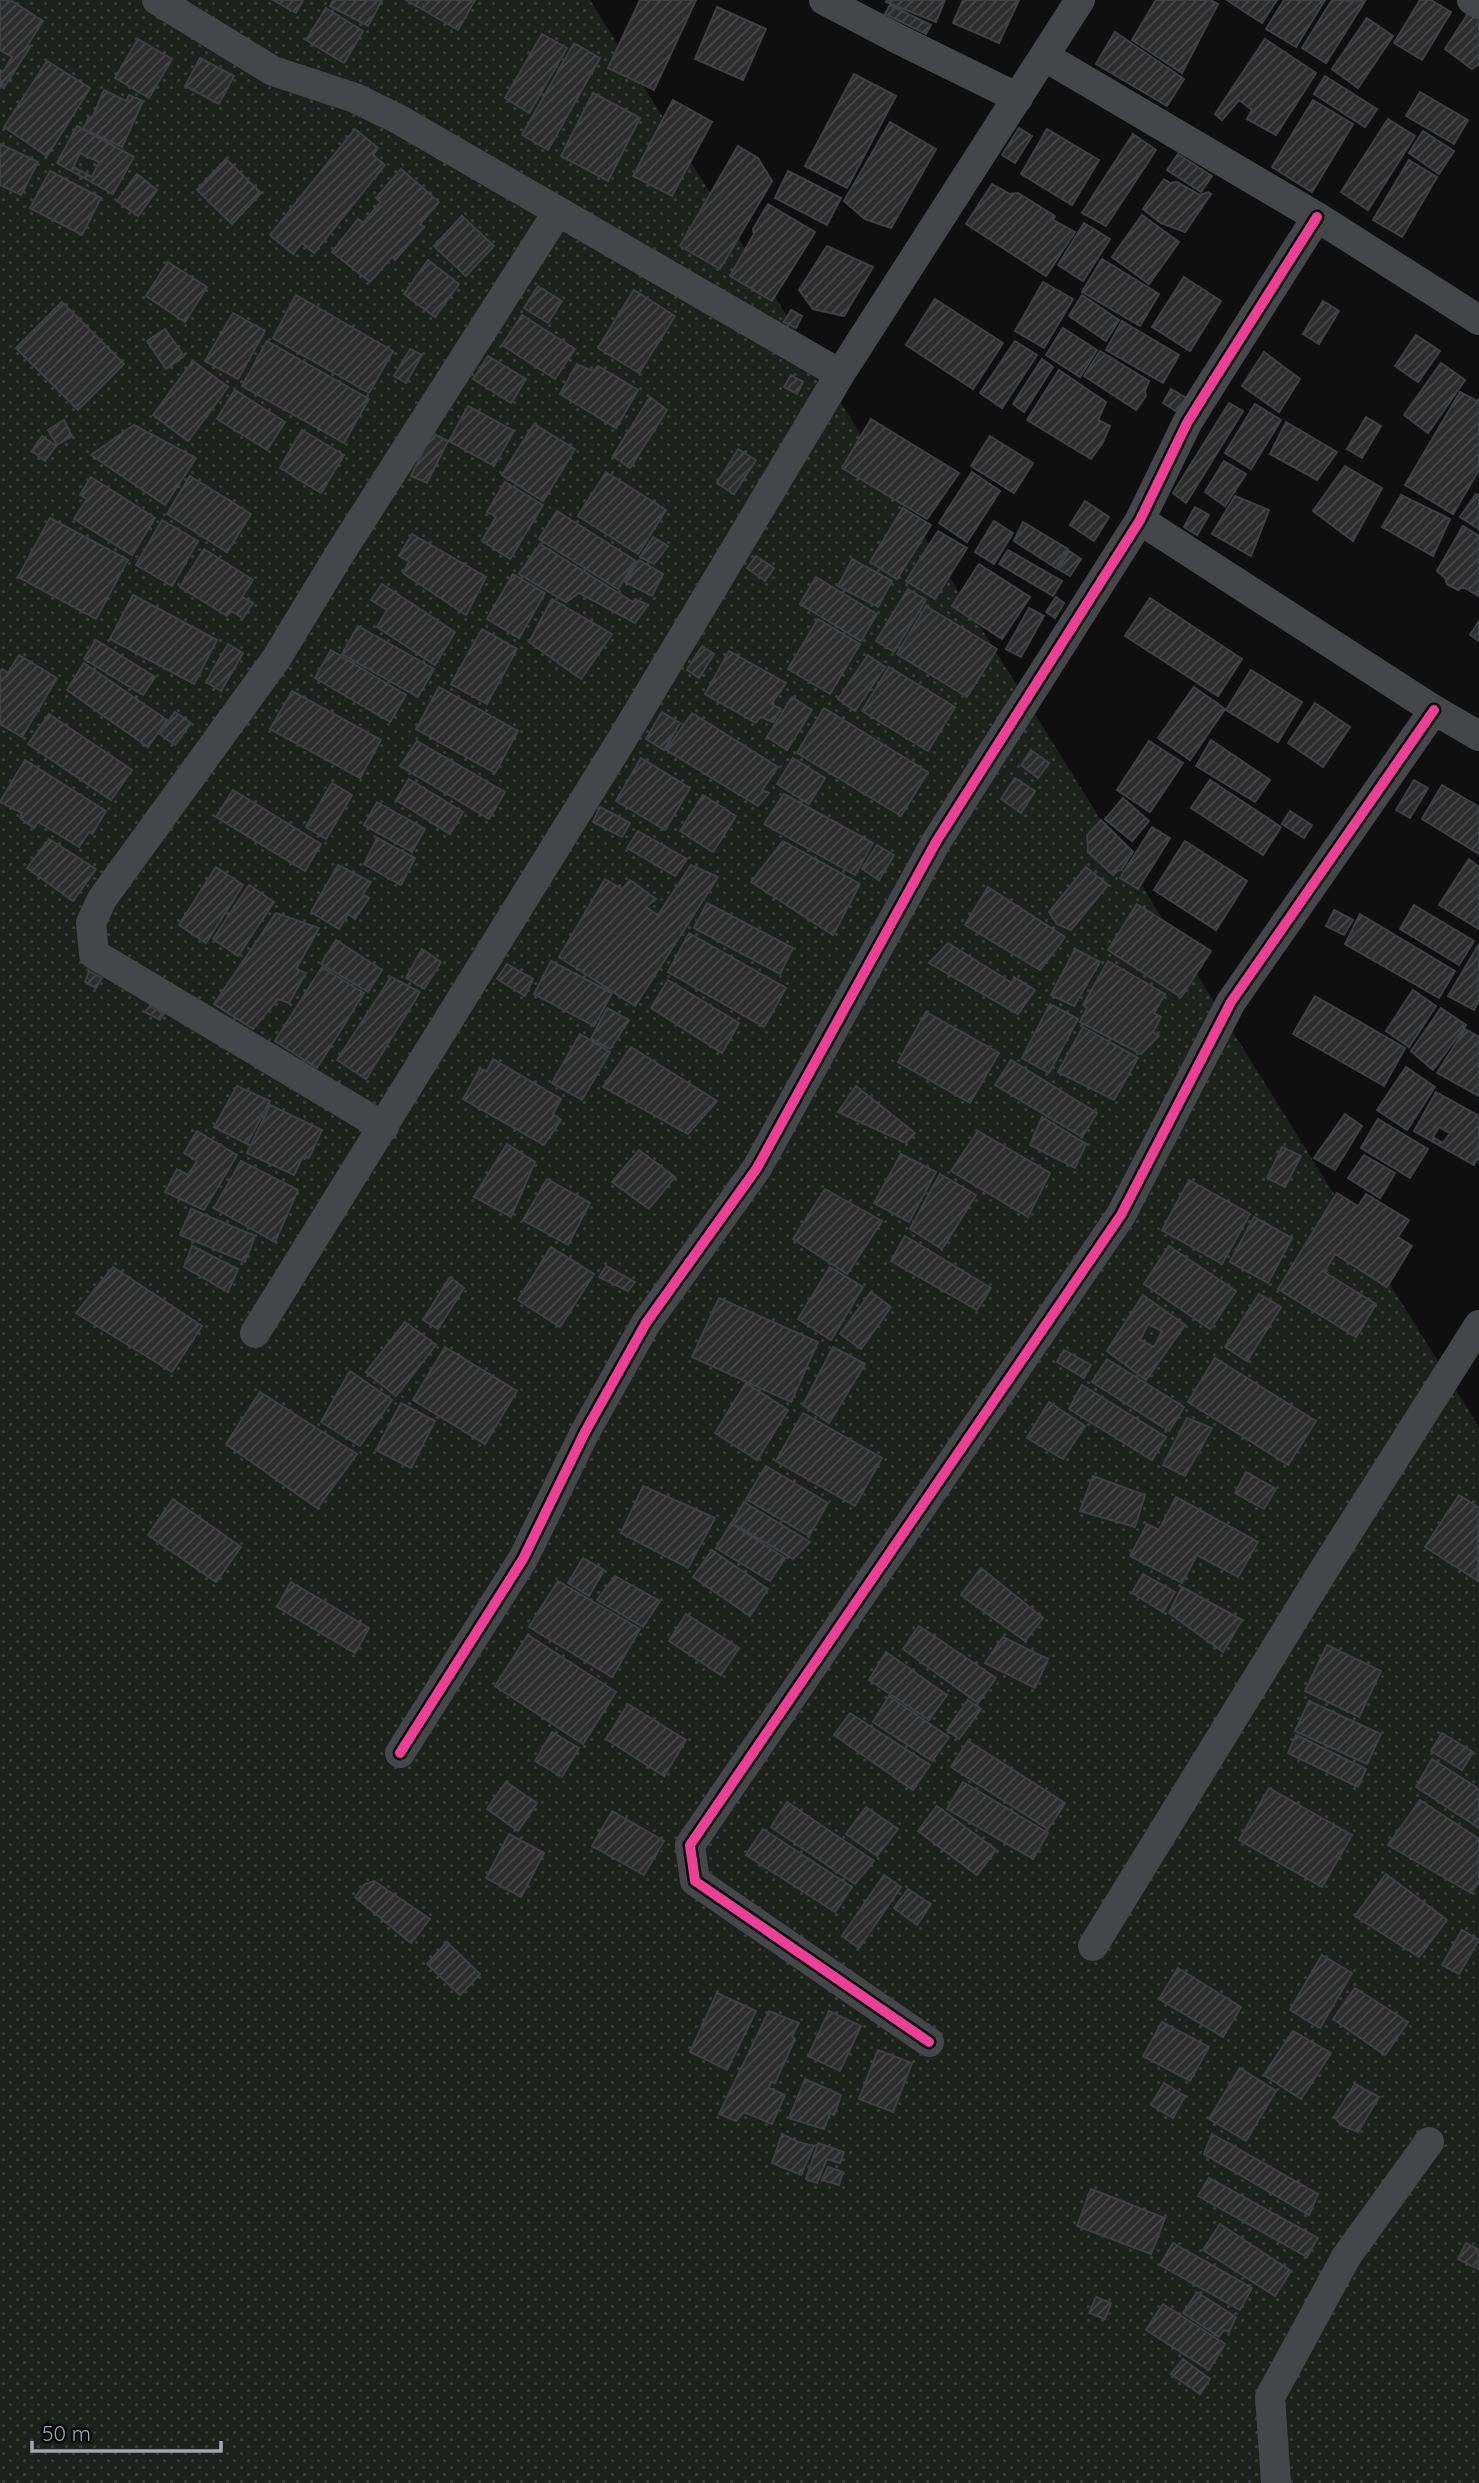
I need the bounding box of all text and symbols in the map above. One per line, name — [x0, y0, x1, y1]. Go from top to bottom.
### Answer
scale bar — [32, 2410, 220, 2454]
text: 50 m — [42, 2420, 91, 2446]

